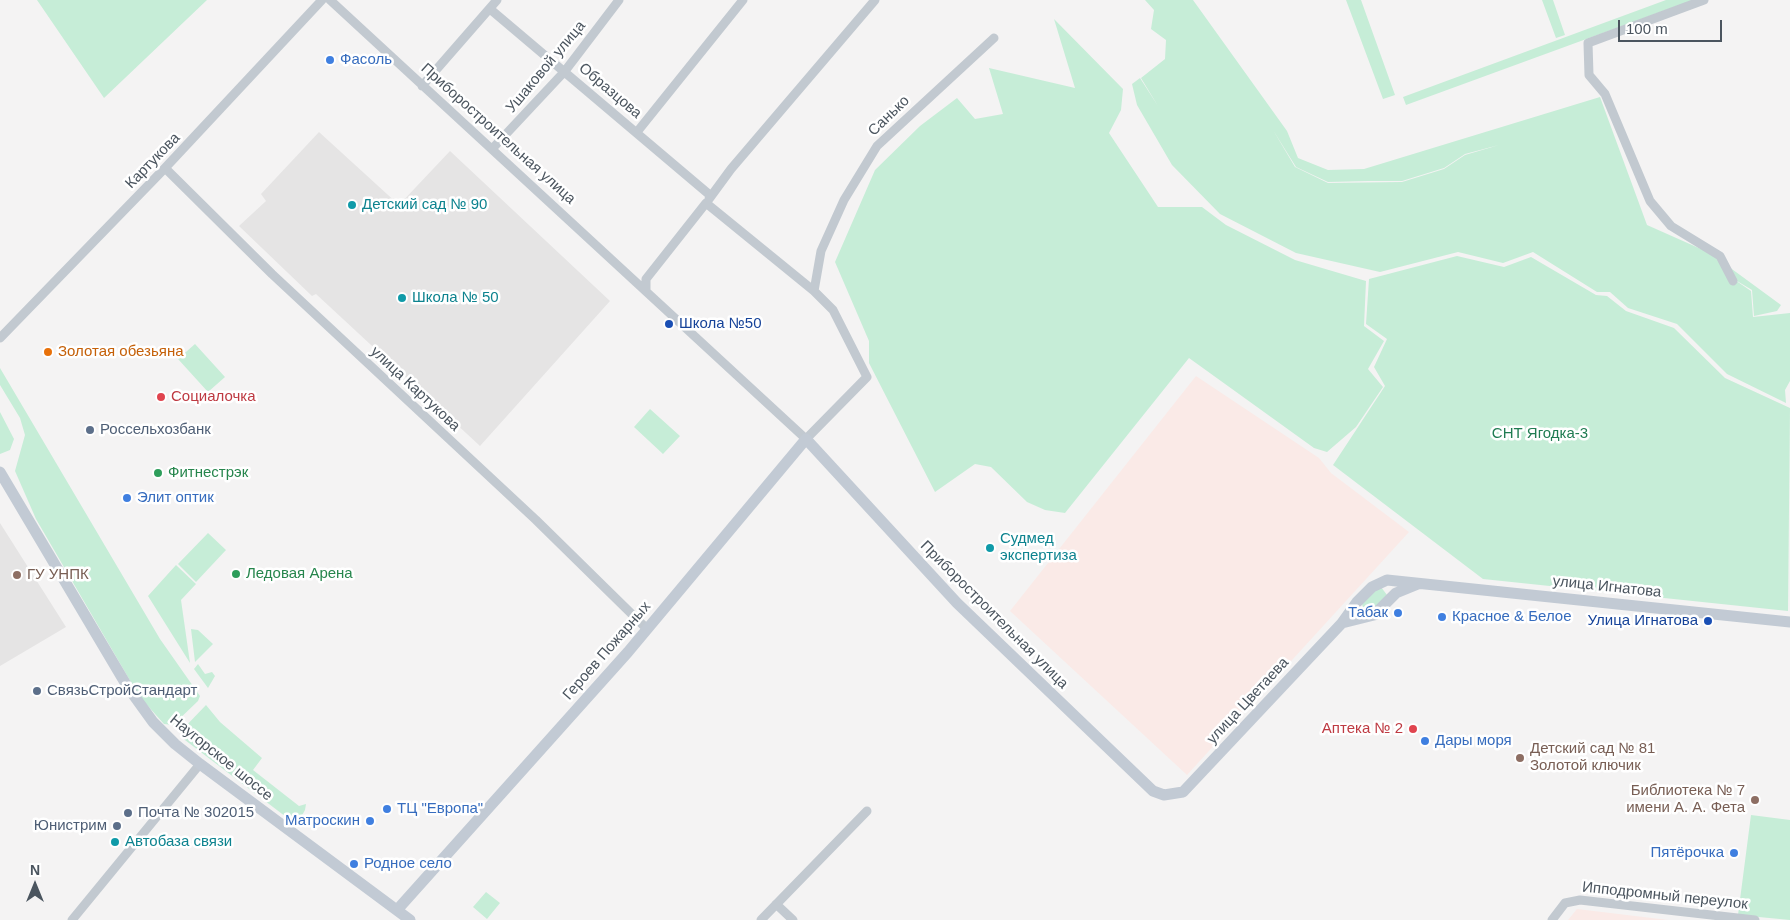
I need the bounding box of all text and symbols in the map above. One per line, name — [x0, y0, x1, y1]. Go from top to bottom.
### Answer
scale bar — [1620, 10, 1724, 42]
street label: Ушаковой улица — [502, 17, 590, 117]
text: 100 m — [1626, 20, 1668, 37]
place label: Фасоль — [340, 51, 392, 69]
marker: Фасоль — [324, 54, 336, 66]
street label: Образцова — [575, 59, 645, 123]
street label: Приборостроительная улица — [417, 60, 579, 208]
street label: Санько — [865, 92, 913, 140]
street label: Картукова — [122, 129, 184, 193]
place label: Детский сад № 90 — [362, 196, 487, 214]
marker: Детский сад № 90 — [346, 199, 358, 211]
place label: Школа № 50 — [412, 289, 499, 307]
marker: Школа № 50 — [396, 292, 408, 304]
place label: Школа №50 — [679, 315, 762, 333]
marker: Школа №50 — [663, 318, 675, 330]
place label: Золотая обезьяна — [58, 343, 184, 361]
street label: улица Картукова — [366, 343, 464, 435]
marker: Золотая обезьяна — [42, 346, 54, 358]
place label: Социалочка — [171, 388, 255, 406]
marker: Социалочка — [155, 391, 167, 403]
place label: Россельхозбанк — [100, 421, 211, 439]
marker: Россельхозбанк — [84, 424, 96, 436]
park label: СНТ Ягодка-3 — [1492, 425, 1588, 443]
place label: Фитнестрэк — [168, 464, 248, 482]
marker: Фитнестрэк — [152, 467, 164, 479]
place label: Элит оптик — [137, 489, 214, 507]
marker: Элит оптик — [121, 492, 133, 504]
place label: Судмед экспертиза — [1000, 530, 1077, 565]
street label: Приборостроительная улица — [916, 537, 1072, 693]
marker: Судмед экспертиза — [984, 542, 996, 554]
place label: Ледовая Арена — [246, 565, 353, 583]
place label: ГУ УНПК — [27, 566, 89, 584]
marker: Ледовая Арена — [230, 568, 242, 580]
marker: ГУ УНПК — [11, 569, 23, 581]
street label: улица Игнатова — [1552, 572, 1662, 602]
street label: Героев Пожарных — [559, 598, 655, 704]
place label: Табак — [1348, 604, 1388, 622]
marker: Табак — [1392, 607, 1404, 619]
place label: Красное & Белое — [1452, 608, 1572, 626]
marker: Красное & Белое — [1436, 611, 1448, 623]
place label: Улица Игнатова — [1588, 612, 1698, 630]
marker: Улица Игнатова — [1702, 615, 1714, 627]
street label: улица Цветаева — [1203, 654, 1293, 748]
place label: СвязьСтройСтандарт — [47, 682, 197, 700]
marker: СвязьСтройСтандарт — [31, 685, 43, 697]
street label: Наугорское шоссе — [166, 711, 276, 805]
place label: Аптека № 2 — [1322, 720, 1403, 738]
marker: Аптека № 2 — [1407, 723, 1419, 735]
place label: Дары моря — [1435, 732, 1512, 750]
marker: Дары моря — [1419, 735, 1431, 747]
place label: Детский сад № 81 Золотой ключик — [1530, 740, 1655, 775]
marker: Детский сад № 81 Золотой ключик — [1514, 752, 1526, 764]
place label: Библиотека № 7 имени А. А. Фета — [1626, 782, 1745, 817]
marker: Библиотека № 7 имени А. А. Фета — [1749, 794, 1761, 806]
place label: ТЦ "Европа" — [397, 800, 483, 818]
marker: ТЦ "Европа" — [381, 803, 393, 815]
place label: Почта № 302015 — [138, 804, 254, 822]
marker: Почта № 302015 — [122, 807, 134, 819]
place label: Матроскин — [285, 812, 360, 830]
marker: Матроскин — [364, 815, 376, 827]
place label: Юнистрим — [34, 817, 107, 835]
marker: Юнистрим — [111, 820, 123, 832]
place label: Автобаза связи — [125, 833, 232, 851]
marker: Автобаза связи — [109, 836, 121, 848]
place label: Пятёрочка — [1650, 844, 1724, 862]
marker: Пятёрочка — [1728, 847, 1740, 859]
place label: Родное село — [364, 855, 452, 873]
marker: Родное село — [348, 858, 360, 870]
north arrow — [10, 860, 60, 910]
text: N — [30, 862, 40, 878]
street label: Ипподромный переулок — [1581, 878, 1749, 914]

